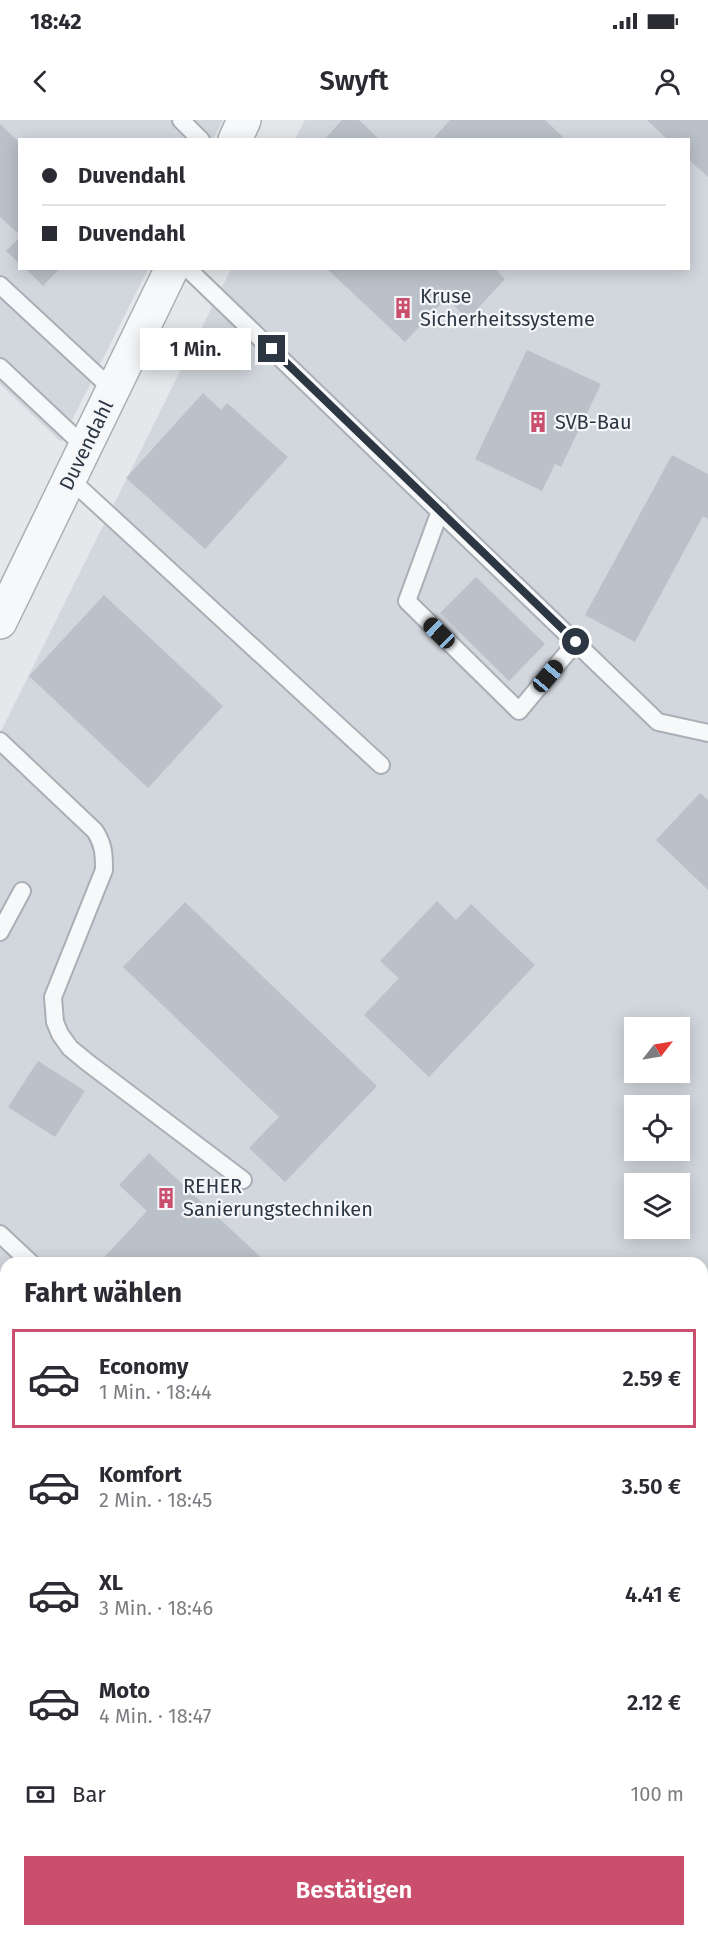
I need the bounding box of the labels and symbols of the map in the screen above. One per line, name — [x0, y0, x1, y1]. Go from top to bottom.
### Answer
place label: Kruse Sicherheitssysteme — [420, 284, 595, 331]
building icon: Kruse Sicherheitssysteme — [391, 296, 415, 320]
callout: 1 Min. — [140, 328, 251, 370]
route end — [258, 335, 285, 362]
street label: Duvendahl — [54, 396, 118, 494]
building icon: SVB-Bau — [526, 410, 550, 434]
place label: SVB-Bau — [555, 410, 632, 434]
car — [420, 614, 458, 652]
route start — [562, 628, 589, 655]
car — [530, 656, 566, 696]
north arrow — [624, 1017, 690, 1083]
place label: REHER Sanierungstechniken — [183, 1174, 373, 1221]
building icon: REHER Sanierungstechniken — [154, 1186, 178, 1210]

